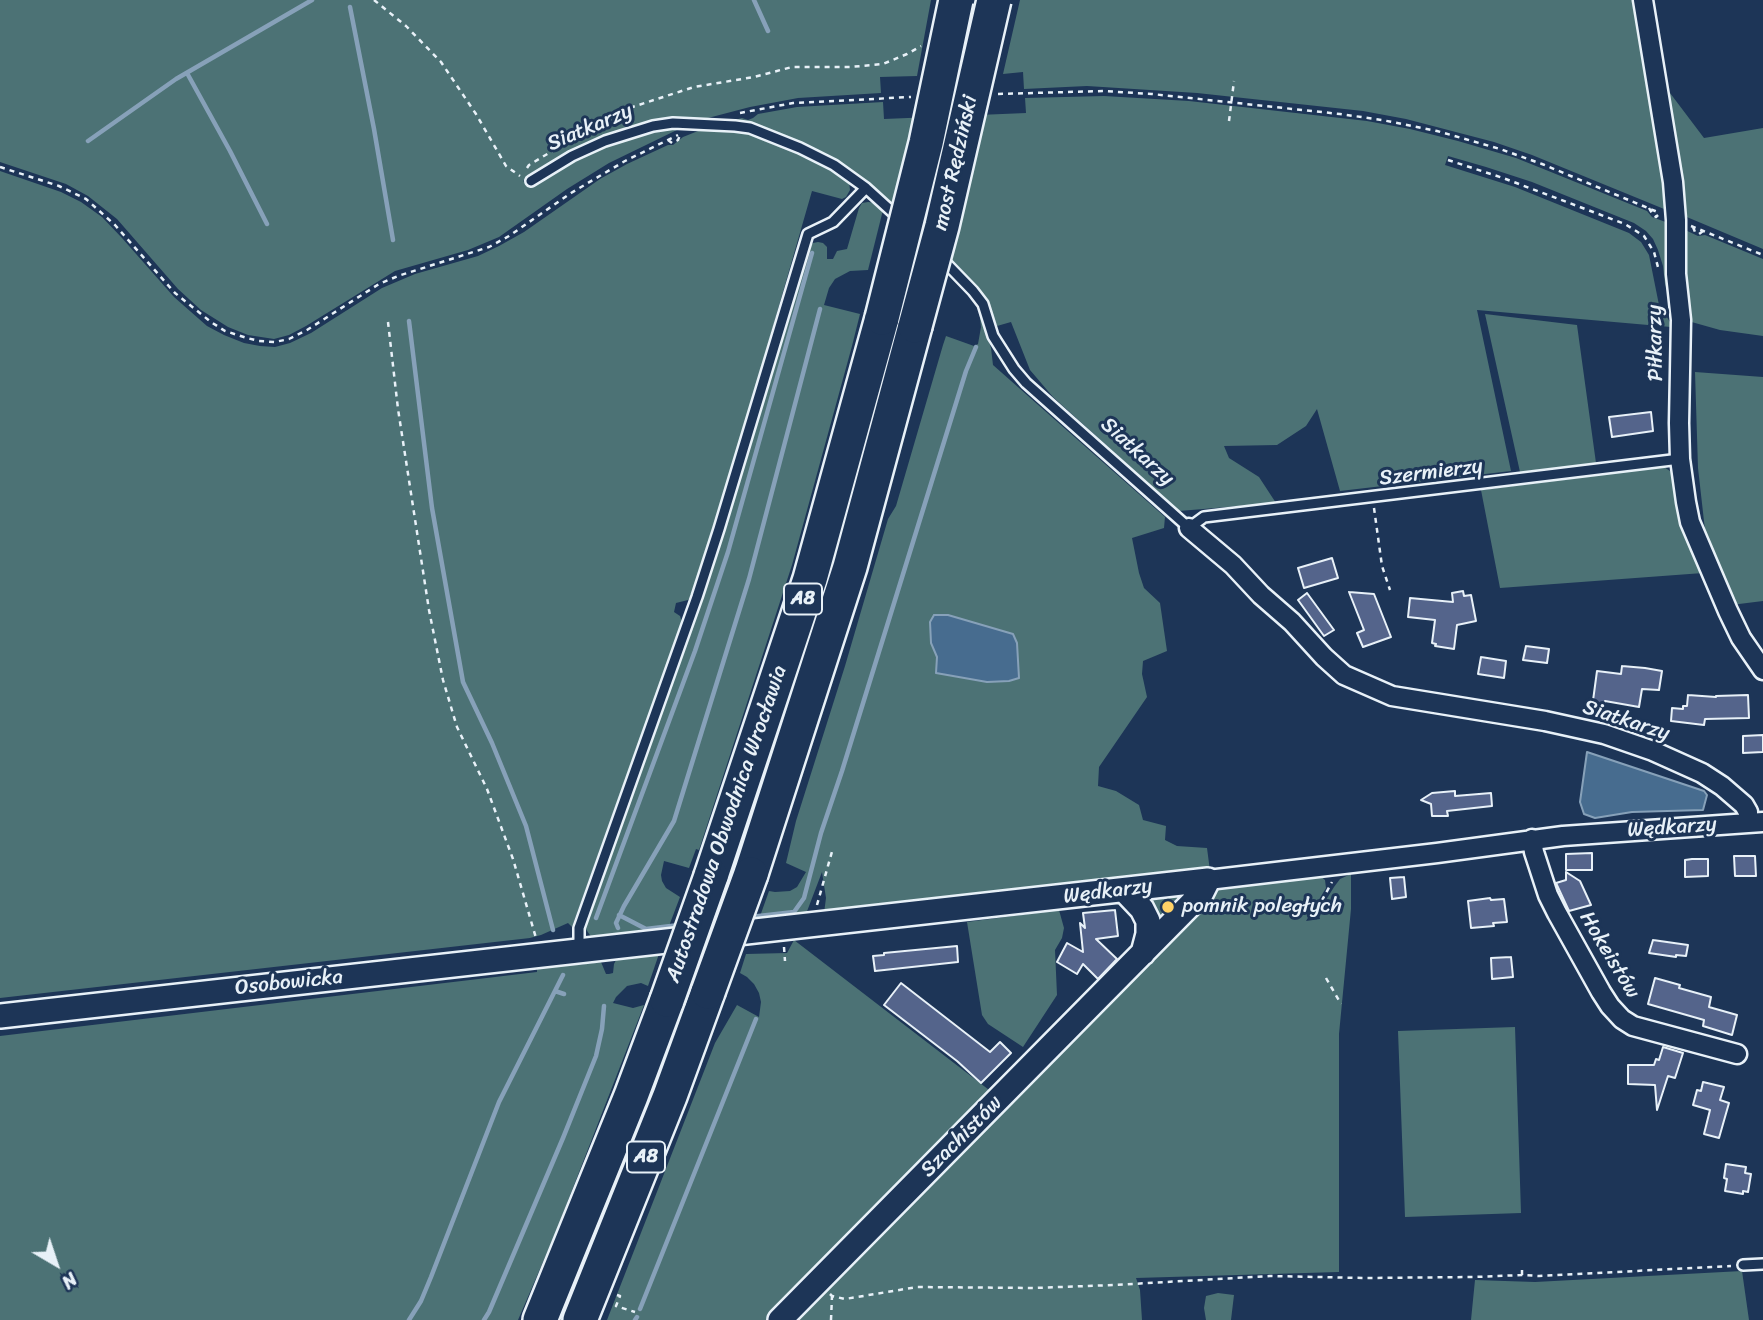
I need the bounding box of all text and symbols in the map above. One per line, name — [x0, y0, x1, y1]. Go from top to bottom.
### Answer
street label: most Rędziński — [928, 93, 984, 233]
street label: Siatkarzy — [544, 99, 636, 157]
street label: Piłkarzy — [1643, 304, 1669, 382]
street label: Siatkarzy — [1095, 413, 1179, 491]
street label: Szermierzy — [1378, 454, 1484, 492]
road number: A8 — [784, 584, 822, 614]
street label: Autostradowa Obwodnica Wrocławia — [661, 662, 793, 986]
street label: Siatkarzy — [1579, 695, 1673, 747]
street label: Wędkarzy — [1627, 812, 1717, 844]
street label: Wędkarzy — [1062, 874, 1154, 910]
place label: pomnik poległych — [1182, 894, 1342, 920]
marker: pomnik poległych — [1160, 899, 1176, 915]
street label: Hokeistów — [1573, 907, 1645, 1003]
street label: Osobowicka — [234, 965, 344, 1001]
street label: Szachistów — [916, 1091, 1008, 1183]
road number: A8 — [627, 1142, 665, 1172]
north arrow — [21, 1229, 91, 1299]
text: N — [54, 1264, 85, 1298]

